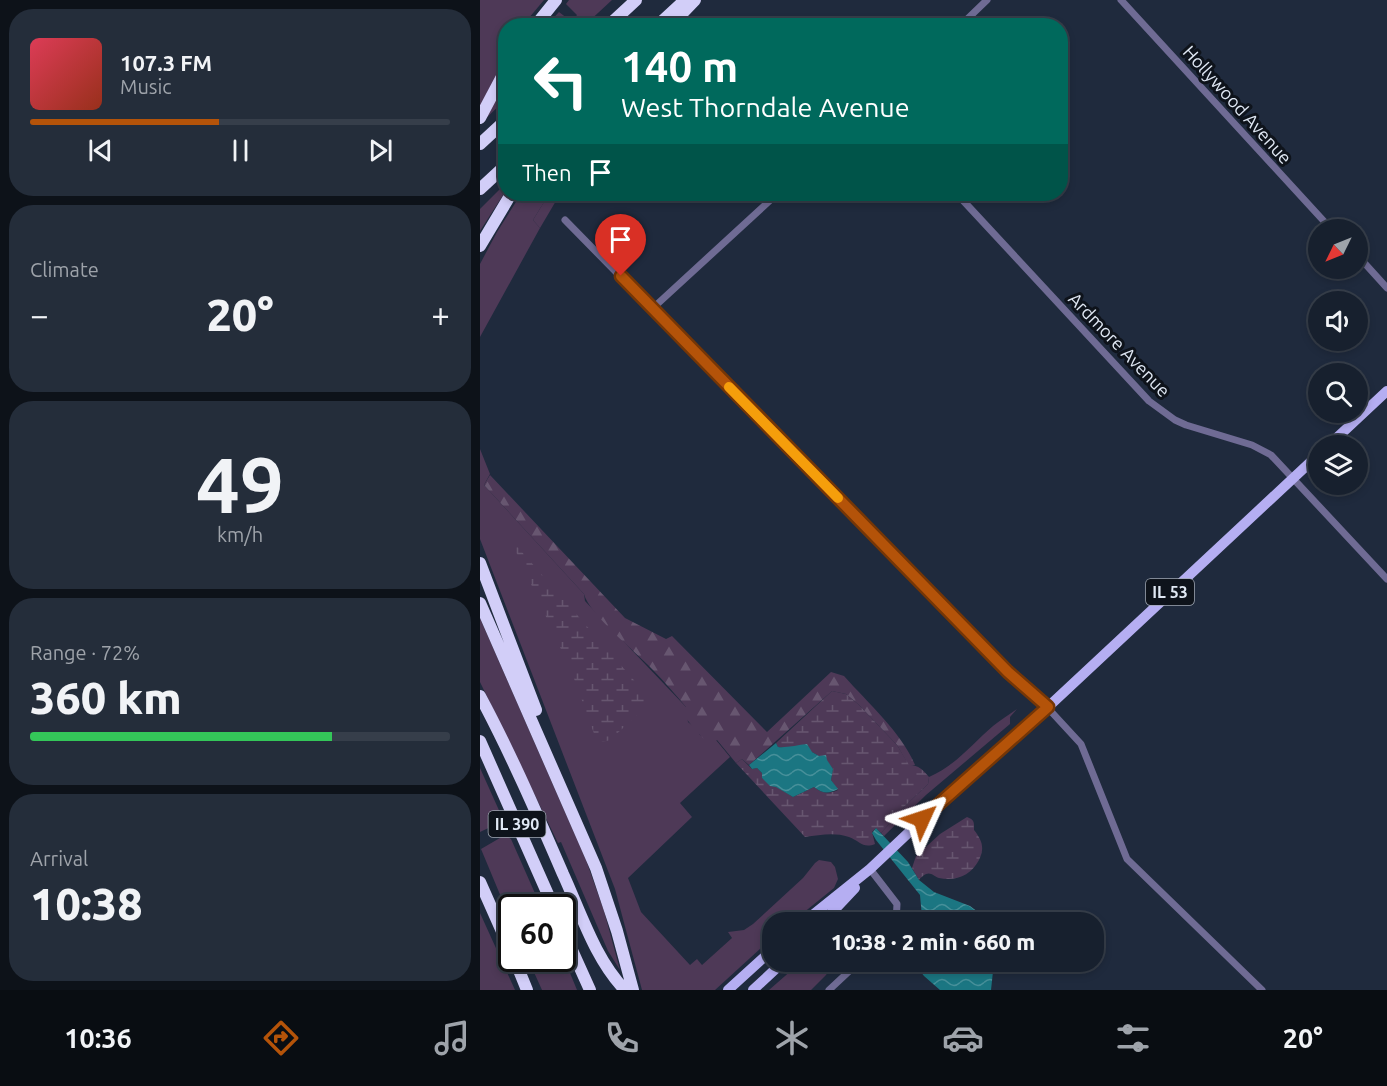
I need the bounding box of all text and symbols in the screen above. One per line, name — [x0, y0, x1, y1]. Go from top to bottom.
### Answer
street label: Hollywood Avenue — [1180, 41, 1296, 167]
icon: left — [522, 42, 600, 120]
text: 140 m — [621, 43, 738, 90]
text: 107.3 FM — [120, 50, 212, 75]
text: Music — [120, 75, 172, 98]
text: West Thorndale Avenue — [621, 92, 910, 122]
icon: previous — [84, 134, 117, 167]
icon: pause — [224, 134, 257, 167]
icon: next — [364, 134, 397, 167]
icon: arrive — [584, 156, 617, 189]
text: Then — [522, 160, 572, 185]
pin — [595, 214, 646, 276]
north arrow — [1308, 219, 1368, 279]
map controls — [1308, 219, 1368, 495]
icon: arrive — [604, 223, 637, 256]
text: Climate — [30, 258, 99, 281]
street label: Ardmore Avenue — [1065, 288, 1174, 400]
text: 20° — [206, 289, 274, 340]
button: sound — [1308, 291, 1368, 351]
text: − — [30, 296, 49, 333]
text: + — [431, 296, 450, 333]
button: search — [1308, 363, 1368, 423]
button: layers — [1308, 435, 1368, 495]
text: 49 — [196, 440, 284, 528]
text: km/h — [217, 523, 263, 546]
road number: IL 53 — [1146, 579, 1194, 605]
text: Range · 72% — [30, 641, 140, 664]
text: 360 km — [30, 672, 182, 723]
position arrow — [890, 787, 954, 851]
road number: IL 390 — [489, 811, 546, 837]
text: Arrival — [30, 847, 88, 870]
text: 10:38 — [30, 878, 143, 929]
speed limit sign: 60 — [498, 894, 576, 972]
text: 10:38 · 2 min · 660 m — [831, 929, 1035, 954]
icon: directions — [260, 1017, 302, 1059]
icon: music — [431, 1017, 473, 1059]
icon: phone — [601, 1017, 643, 1059]
icon: climate — [771, 1017, 813, 1059]
icon: car — [942, 1017, 984, 1059]
icon: filters — [1112, 1017, 1154, 1059]
text: 10:36 — [64, 1023, 132, 1053]
text: 20° — [1283, 1023, 1323, 1053]

